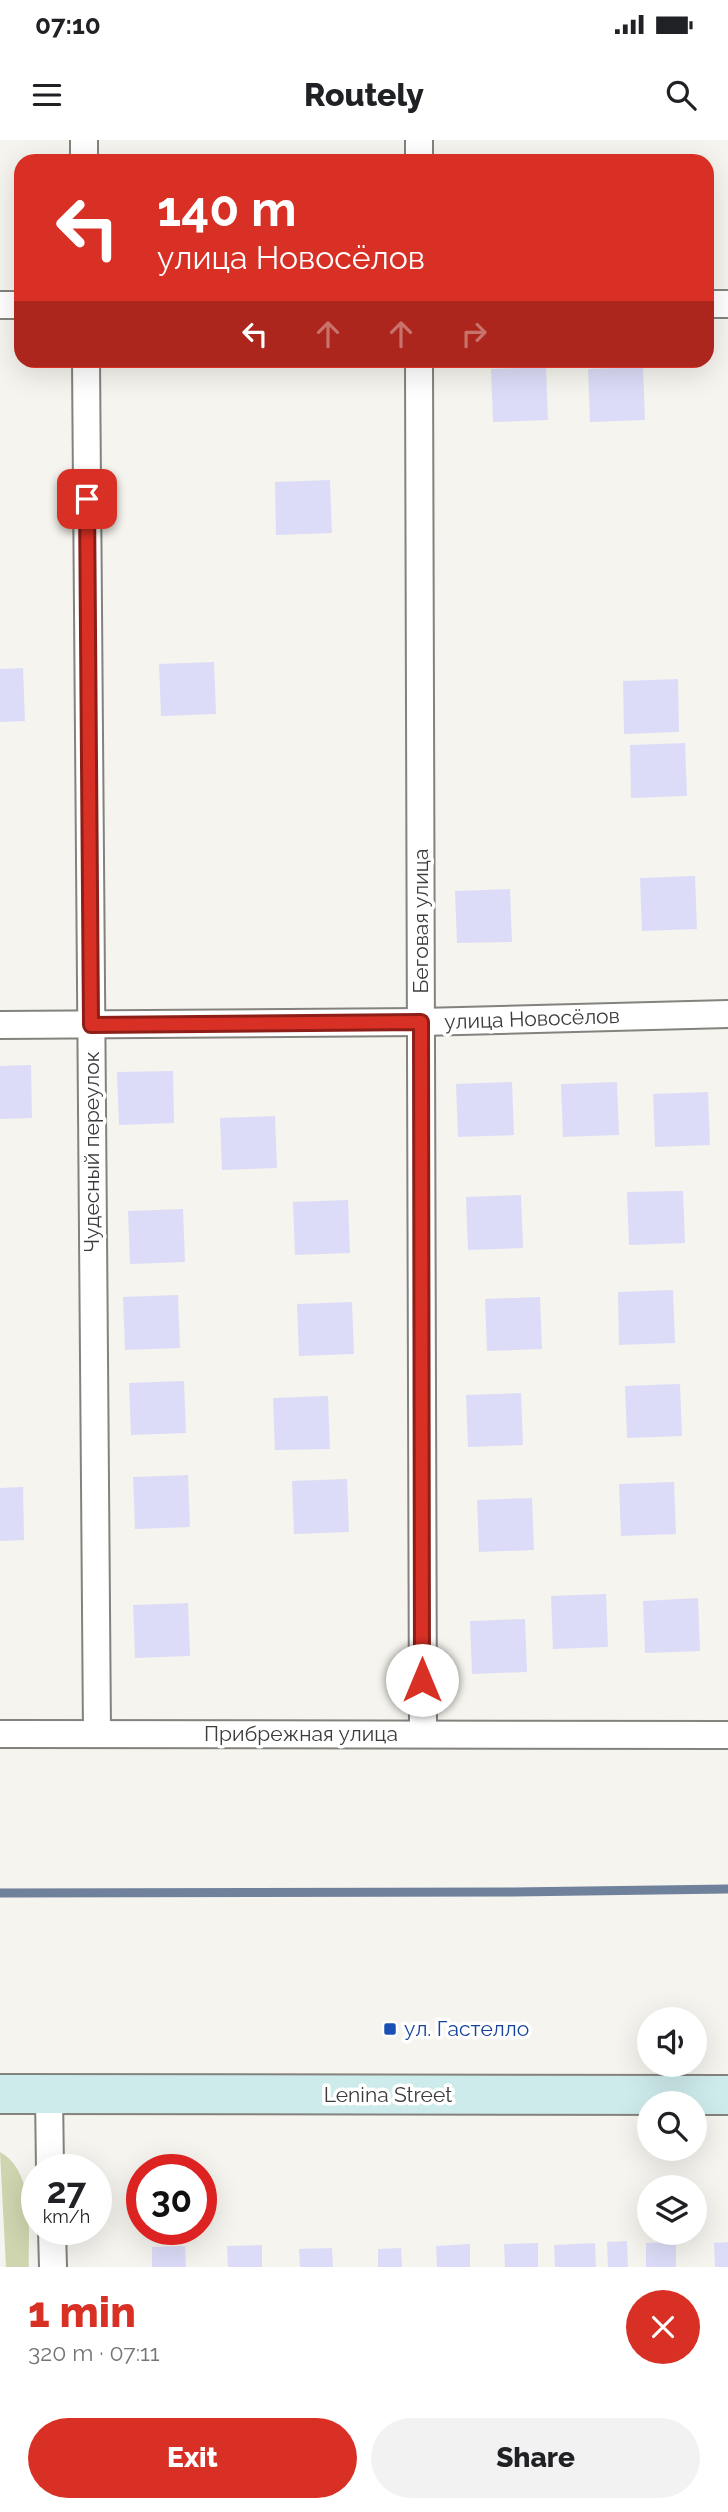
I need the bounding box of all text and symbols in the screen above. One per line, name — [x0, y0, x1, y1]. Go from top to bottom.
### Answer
text: 07:10 — [35, 10, 101, 40]
icon: menu — [28, 76, 66, 114]
text: Routely — [304, 76, 424, 113]
icon: search — [662, 76, 700, 114]
text: 140 m — [157, 180, 297, 237]
icon: left — [42, 182, 133, 273]
text: улица Новосёлов — [157, 239, 425, 276]
icon: left — [236, 315, 274, 353]
icon: ahead — [309, 315, 347, 353]
icon: ahead — [382, 315, 420, 353]
icon: right — [455, 315, 493, 353]
pin — [57, 469, 117, 529]
icon: arrive — [68, 480, 106, 518]
street label: Беговая улица — [408, 849, 433, 993]
street label: улица Новосёлов — [444, 1003, 620, 1034]
street label: Чудесный переулок — [79, 1051, 104, 1253]
position arrow — [385, 1643, 459, 1717]
street label: Прибрежная улица — [204, 1721, 398, 1746]
map controls — [637, 2007, 707, 2245]
button: sound — [637, 2007, 707, 2077]
place label: ул. Гастелло — [404, 2016, 529, 2041]
marker: ул. Гастелло — [382, 2021, 398, 2037]
street label: Lenina Street — [324, 2082, 452, 2107]
button: search — [637, 2091, 707, 2161]
speed limit sign: 30 — [126, 2154, 217, 2245]
text: 27 — [47, 2170, 86, 2211]
button: layers — [637, 2175, 707, 2245]
text: km/h — [43, 2206, 90, 2227]
text: 1 min — [28, 2288, 136, 2337]
button: close — [626, 2290, 700, 2364]
text: 320 m · 07:11 — [28, 2339, 160, 2366]
button: Exit — [28, 2418, 357, 2498]
button: Share — [371, 2418, 700, 2498]

